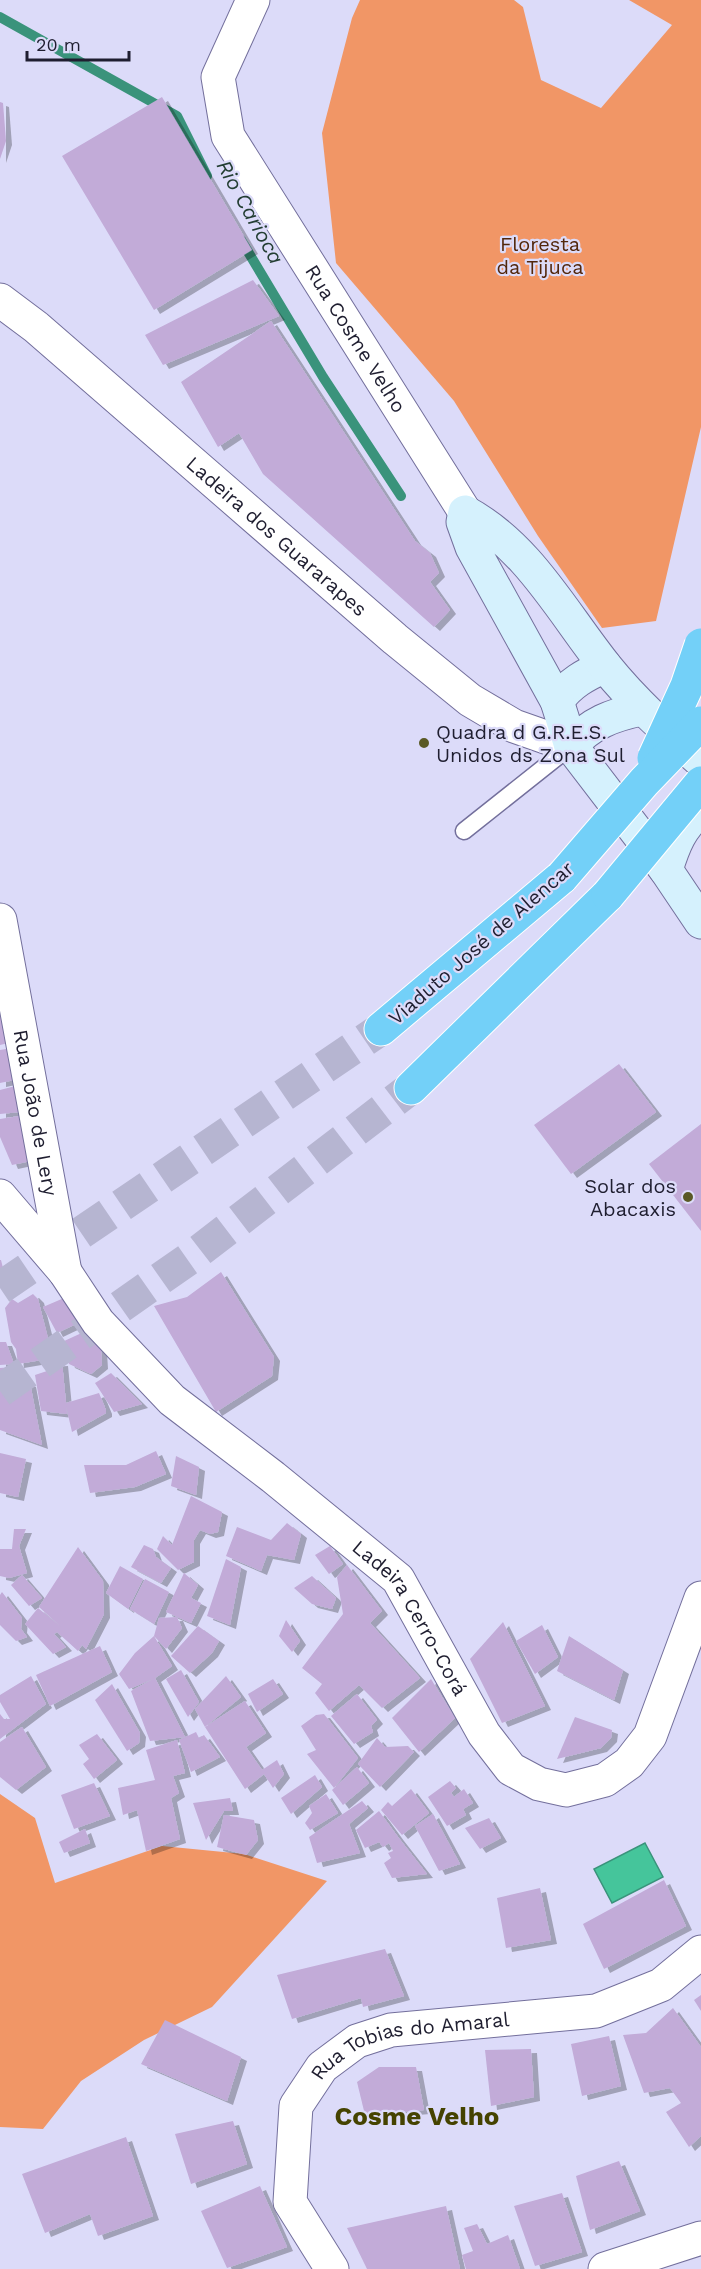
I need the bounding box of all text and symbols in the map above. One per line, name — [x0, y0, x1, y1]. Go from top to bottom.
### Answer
scale bar — [27, 24, 129, 62]
text: 20 m — [36, 34, 81, 55]
water label: Rio Carioca — [212, 155, 289, 268]
park label: Floresta da Tijuca — [497, 232, 583, 279]
street label: Rua Cosme Velho — [300, 260, 411, 417]
street label: Ladeira dos Guararapes — [182, 451, 372, 621]
place label: Quadra d G.R.E.S. Unidos ds Zona Sul — [436, 720, 625, 767]
marker: Quadra d G.R.E.S. Unidos ds Zona Sul — [417, 736, 431, 750]
street label: Viaduto José de Alencar — [384, 856, 578, 1030]
street label: Rua João de Lery — [8, 1028, 63, 1198]
place label: Solar dos Abacaxis — [584, 1174, 676, 1221]
marker: Solar dos Abacaxis — [681, 1190, 695, 1204]
street label: Ladeira Cerro-Corá — [348, 1535, 472, 1700]
street label: Rua Tobias do Amaral — [305, 2007, 510, 2084]
district label: Cosme Velho — [335, 2101, 499, 2131]

